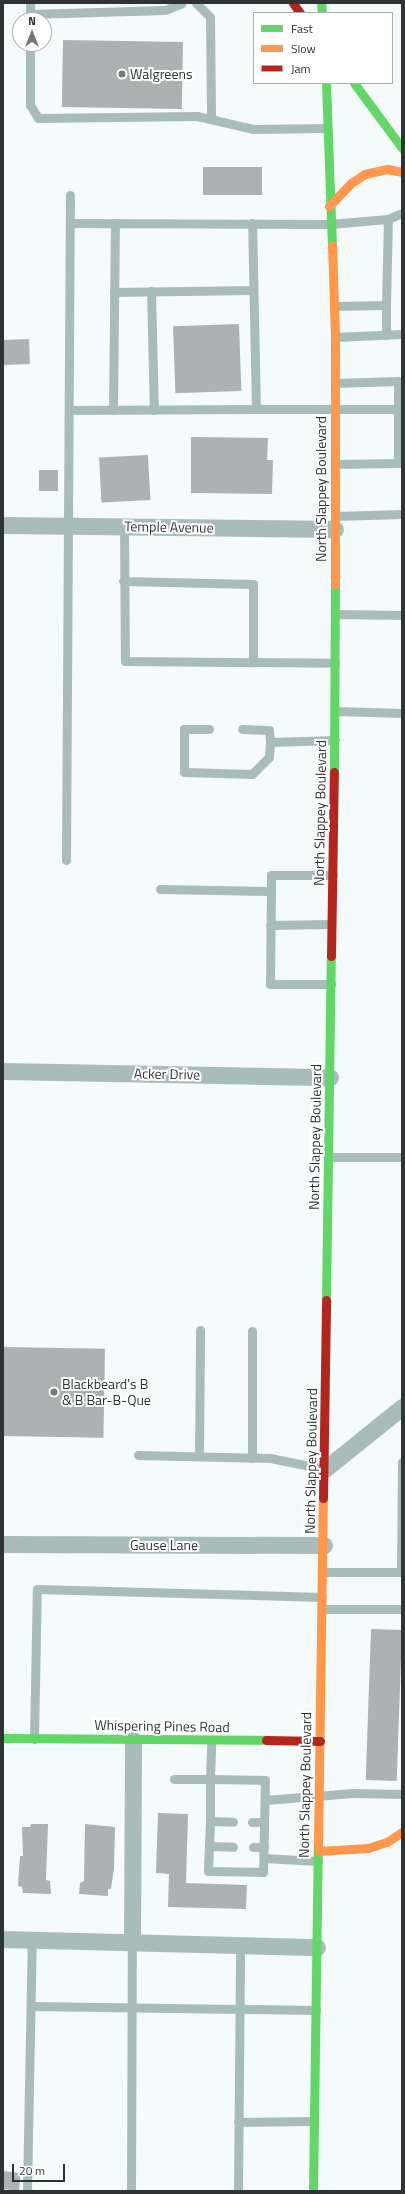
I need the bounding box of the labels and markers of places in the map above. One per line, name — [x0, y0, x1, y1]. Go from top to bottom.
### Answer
place label: Walgreens — [130, 66, 193, 82]
marker: Walgreens — [117, 69, 127, 79]
place label: Blackbeard's B & B Bar-B-Que — [62, 1376, 151, 1408]
marker: Blackbeard's B & B Bar-B-Que — [49, 1387, 59, 1397]

